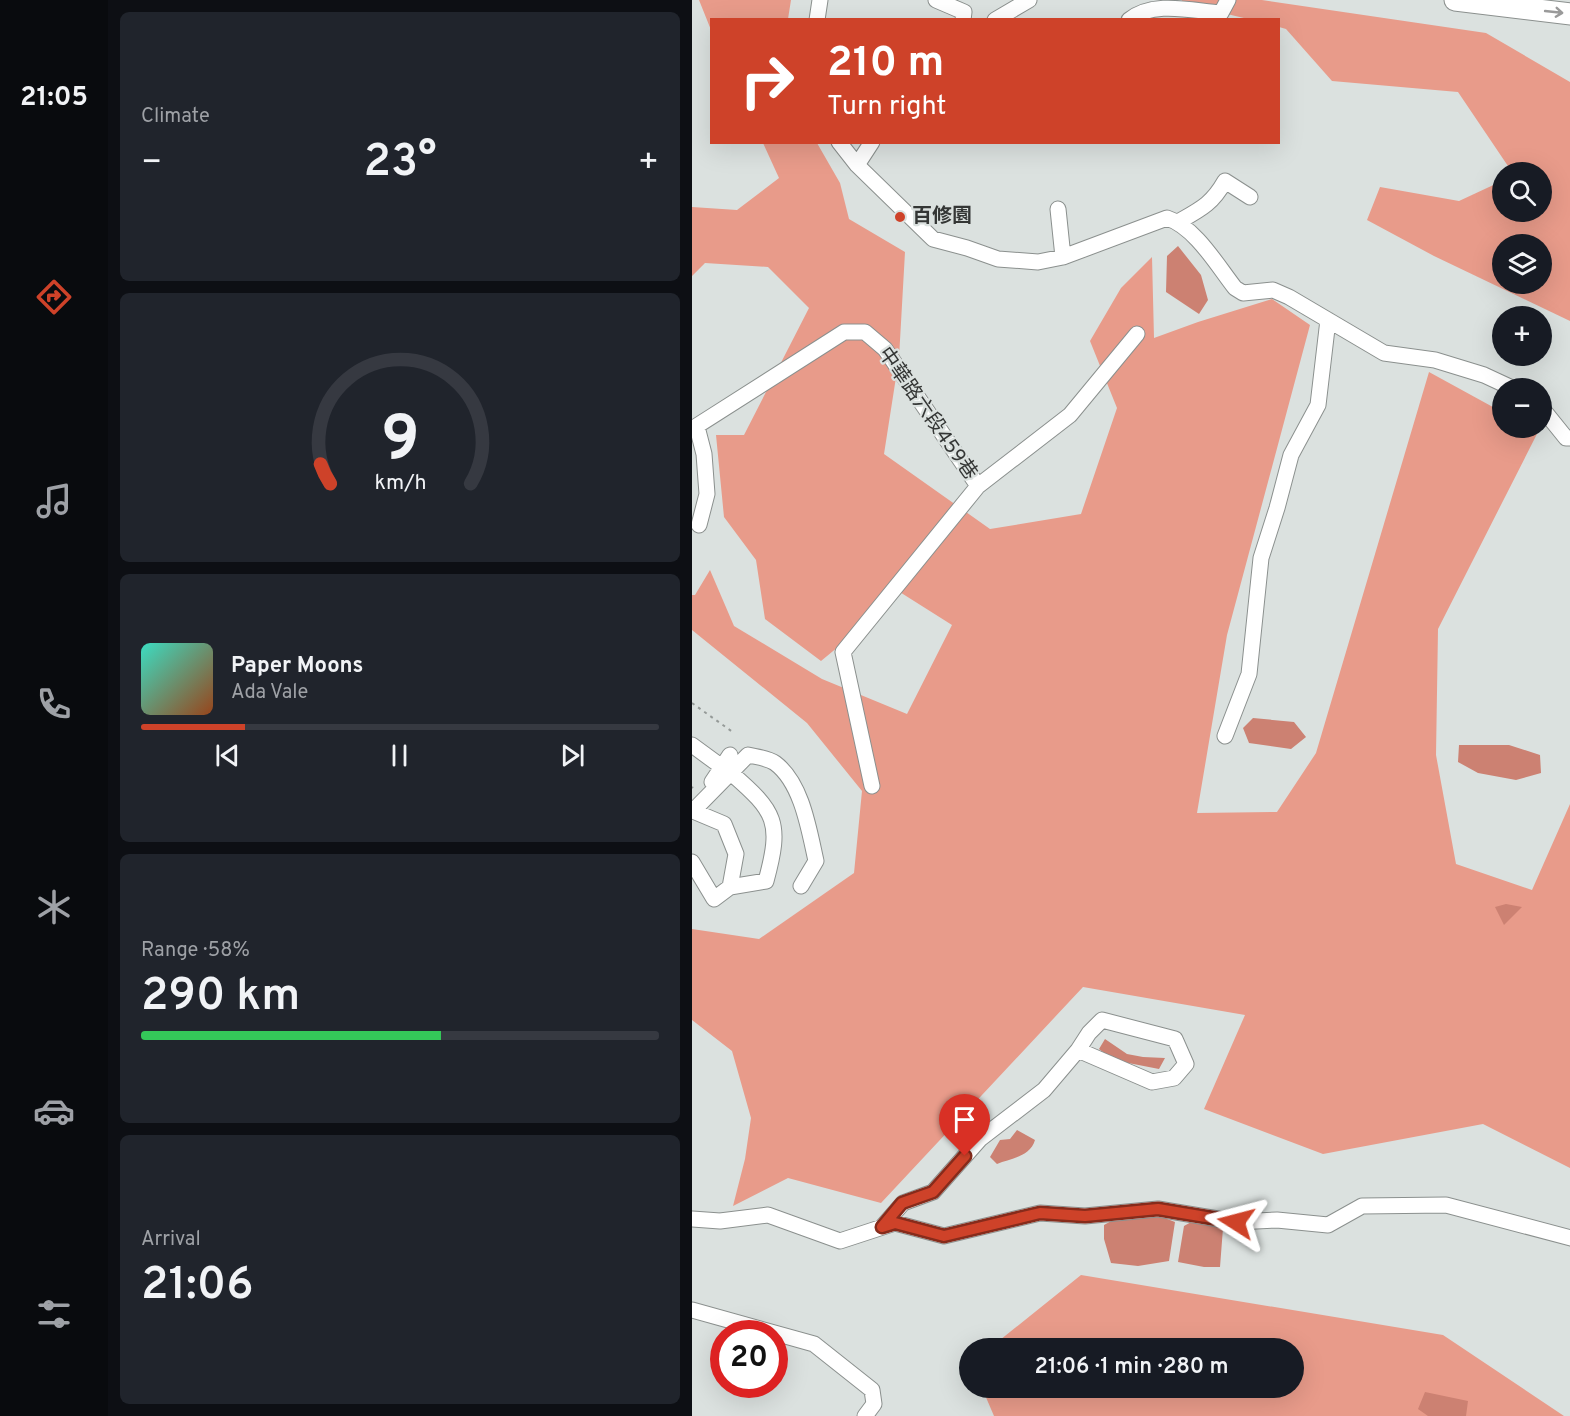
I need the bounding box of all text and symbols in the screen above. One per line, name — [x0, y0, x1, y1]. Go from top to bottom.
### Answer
one-way arrow — [1544, 7, 1564, 18]
text: 210 m — [827, 38, 944, 91]
icon: right — [728, 42, 806, 120]
text: 21:05 — [20, 81, 88, 115]
text: Turn right — [827, 90, 946, 124]
text: Climate — [141, 104, 210, 130]
text: 23° — [363, 135, 437, 192]
text: − — [141, 143, 162, 185]
text: + — [638, 143, 659, 185]
map controls — [1492, 162, 1552, 438]
button: search — [1492, 162, 1552, 222]
place label: 百修園 — [912, 204, 972, 230]
marker: 百修園 — [893, 210, 907, 224]
button: layers — [1492, 234, 1552, 294]
icon: directions — [33, 276, 75, 318]
button: + — [1492, 306, 1552, 366]
street label: 中華路六段459巷 — [871, 342, 983, 486]
button: − — [1492, 378, 1552, 438]
text: 9 — [381, 403, 419, 482]
text: km/h — [374, 471, 426, 498]
icon: music — [33, 480, 75, 522]
text: Paper Moons — [231, 653, 363, 680]
text: Ada Vale — [231, 680, 308, 706]
icon: phone — [33, 683, 75, 725]
icon: previous — [211, 739, 244, 772]
icon: pause — [383, 739, 416, 772]
icon: next — [556, 739, 589, 772]
icon: climate — [33, 886, 75, 928]
text: Range · 58% — [141, 938, 250, 964]
text: 290 km — [141, 969, 300, 1026]
icon: car — [33, 1090, 75, 1132]
pin — [939, 1094, 990, 1156]
icon: arrive — [948, 1103, 981, 1136]
position arrow — [1204, 1190, 1268, 1254]
text: Arrival — [141, 1227, 201, 1253]
text: 21:06 — [141, 1258, 254, 1315]
icon: filters — [33, 1293, 75, 1335]
speed limit sign: 20 — [710, 1320, 788, 1398]
text: 21:06 · 1 min · 280 m — [1034, 1354, 1229, 1381]

